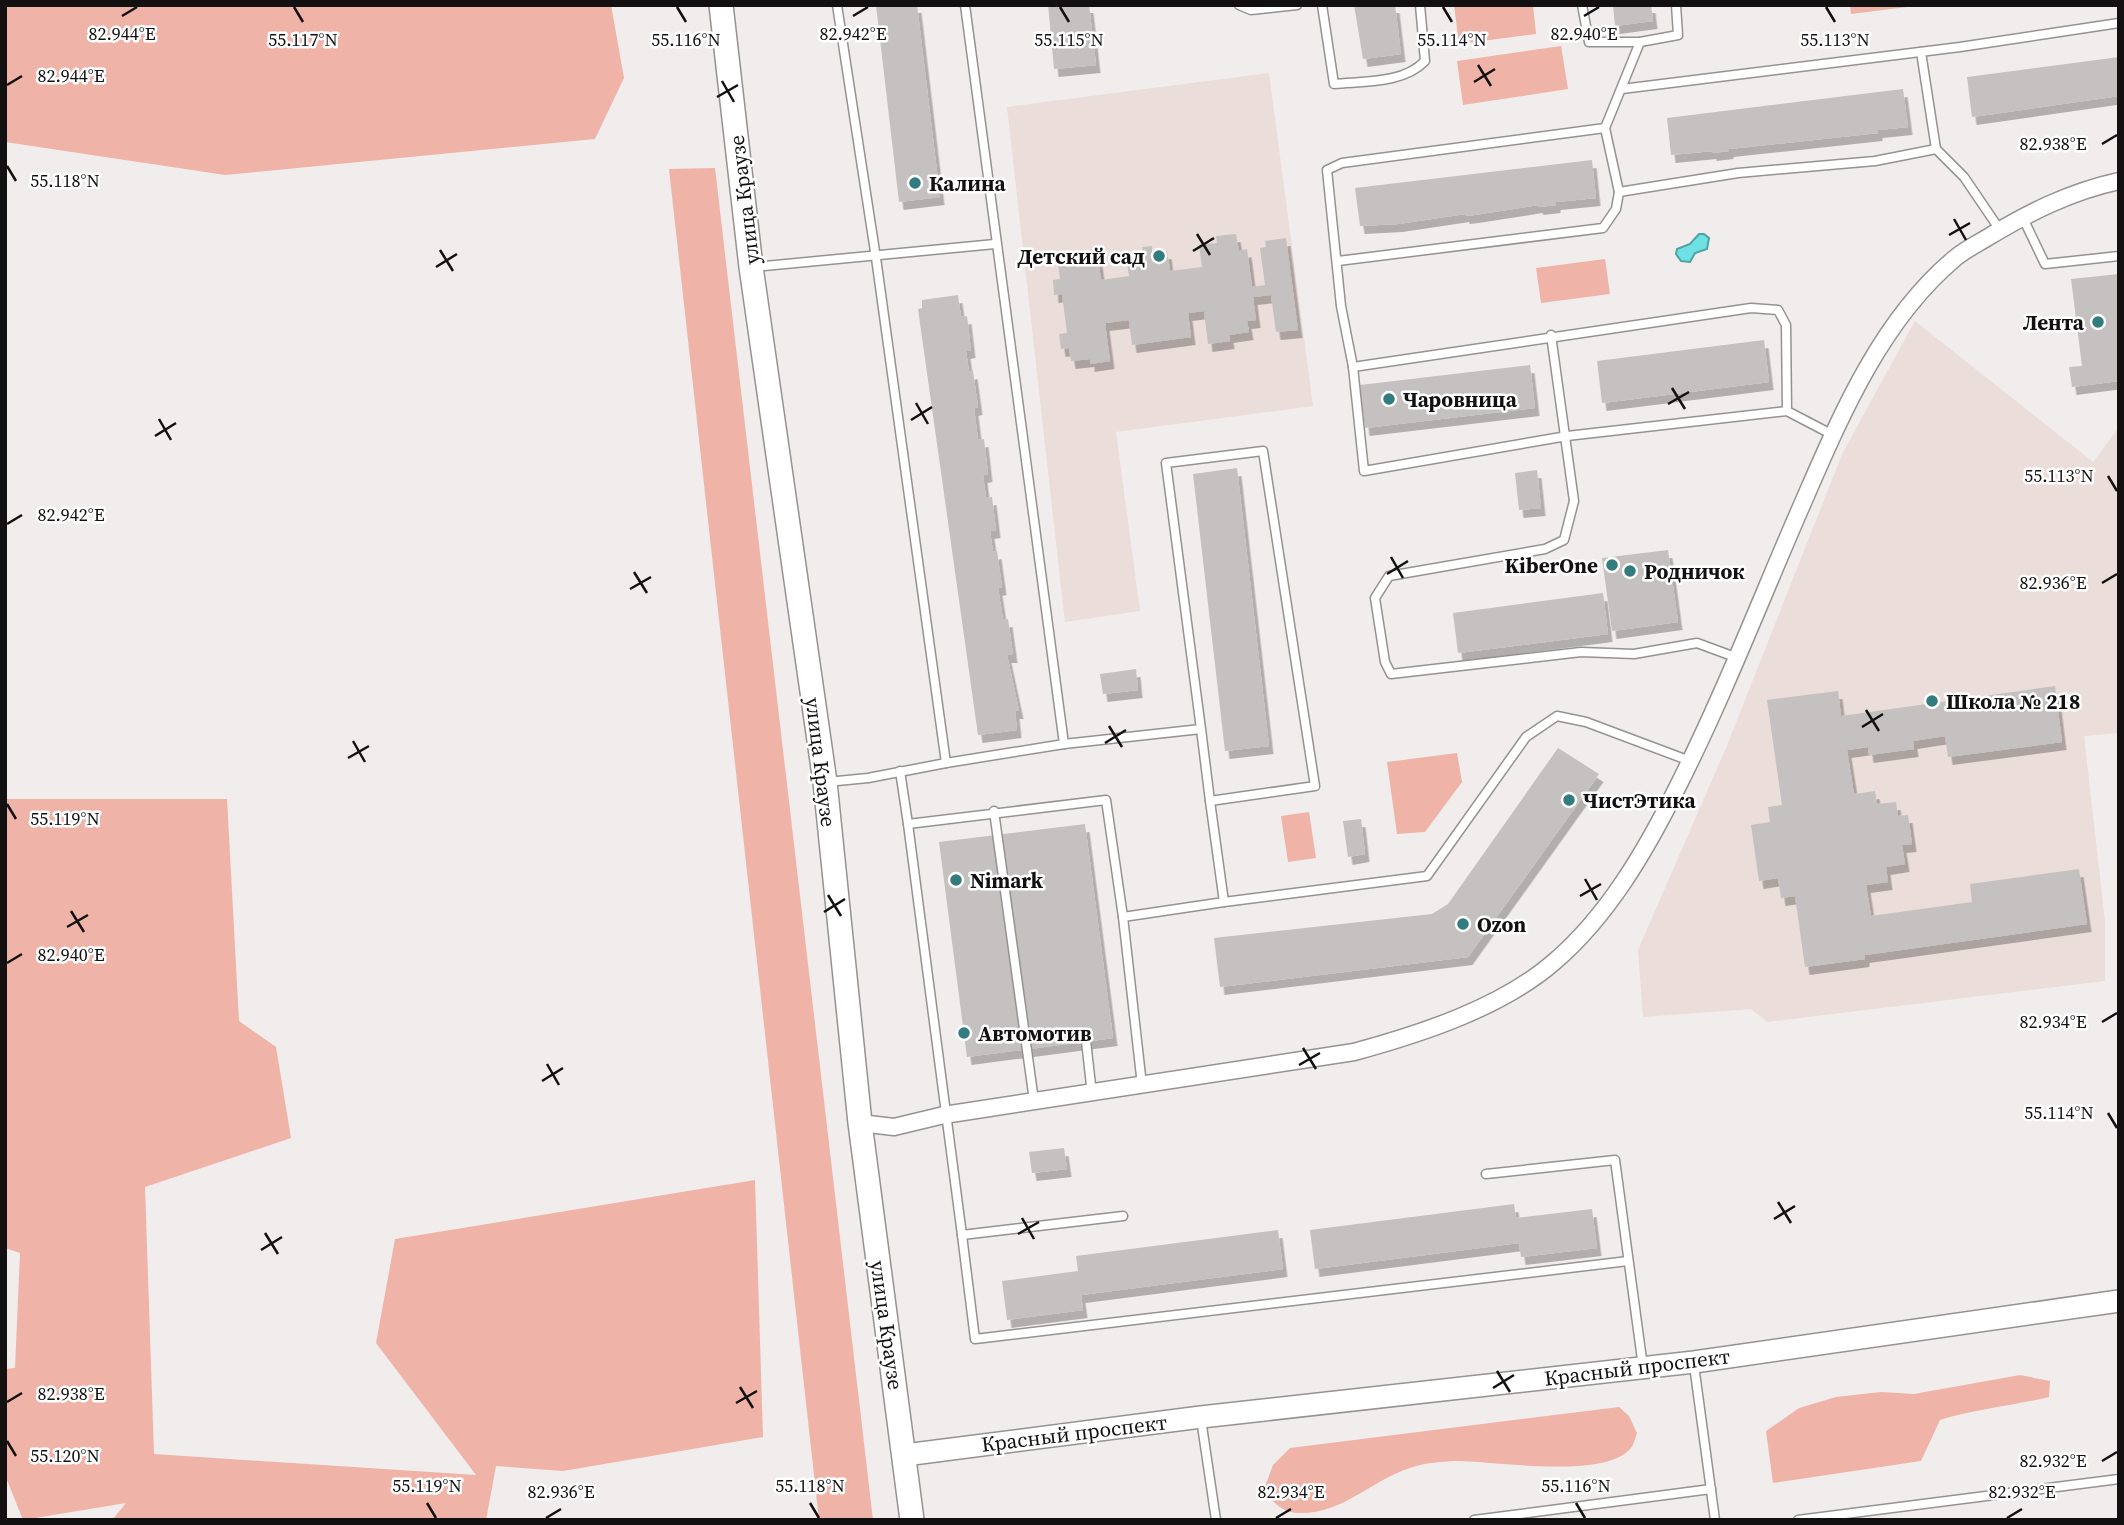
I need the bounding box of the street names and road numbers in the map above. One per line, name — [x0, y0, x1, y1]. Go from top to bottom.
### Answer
street label: улица Краузе — [722, 134, 766, 266]
street label: улица Краузе — [799, 696, 843, 828]
street label: улица Краузе — [864, 1258, 910, 1392]
street label: Красный проспект — [1543, 1341, 1731, 1393]
street label: Красный проспект — [980, 1407, 1168, 1459]

